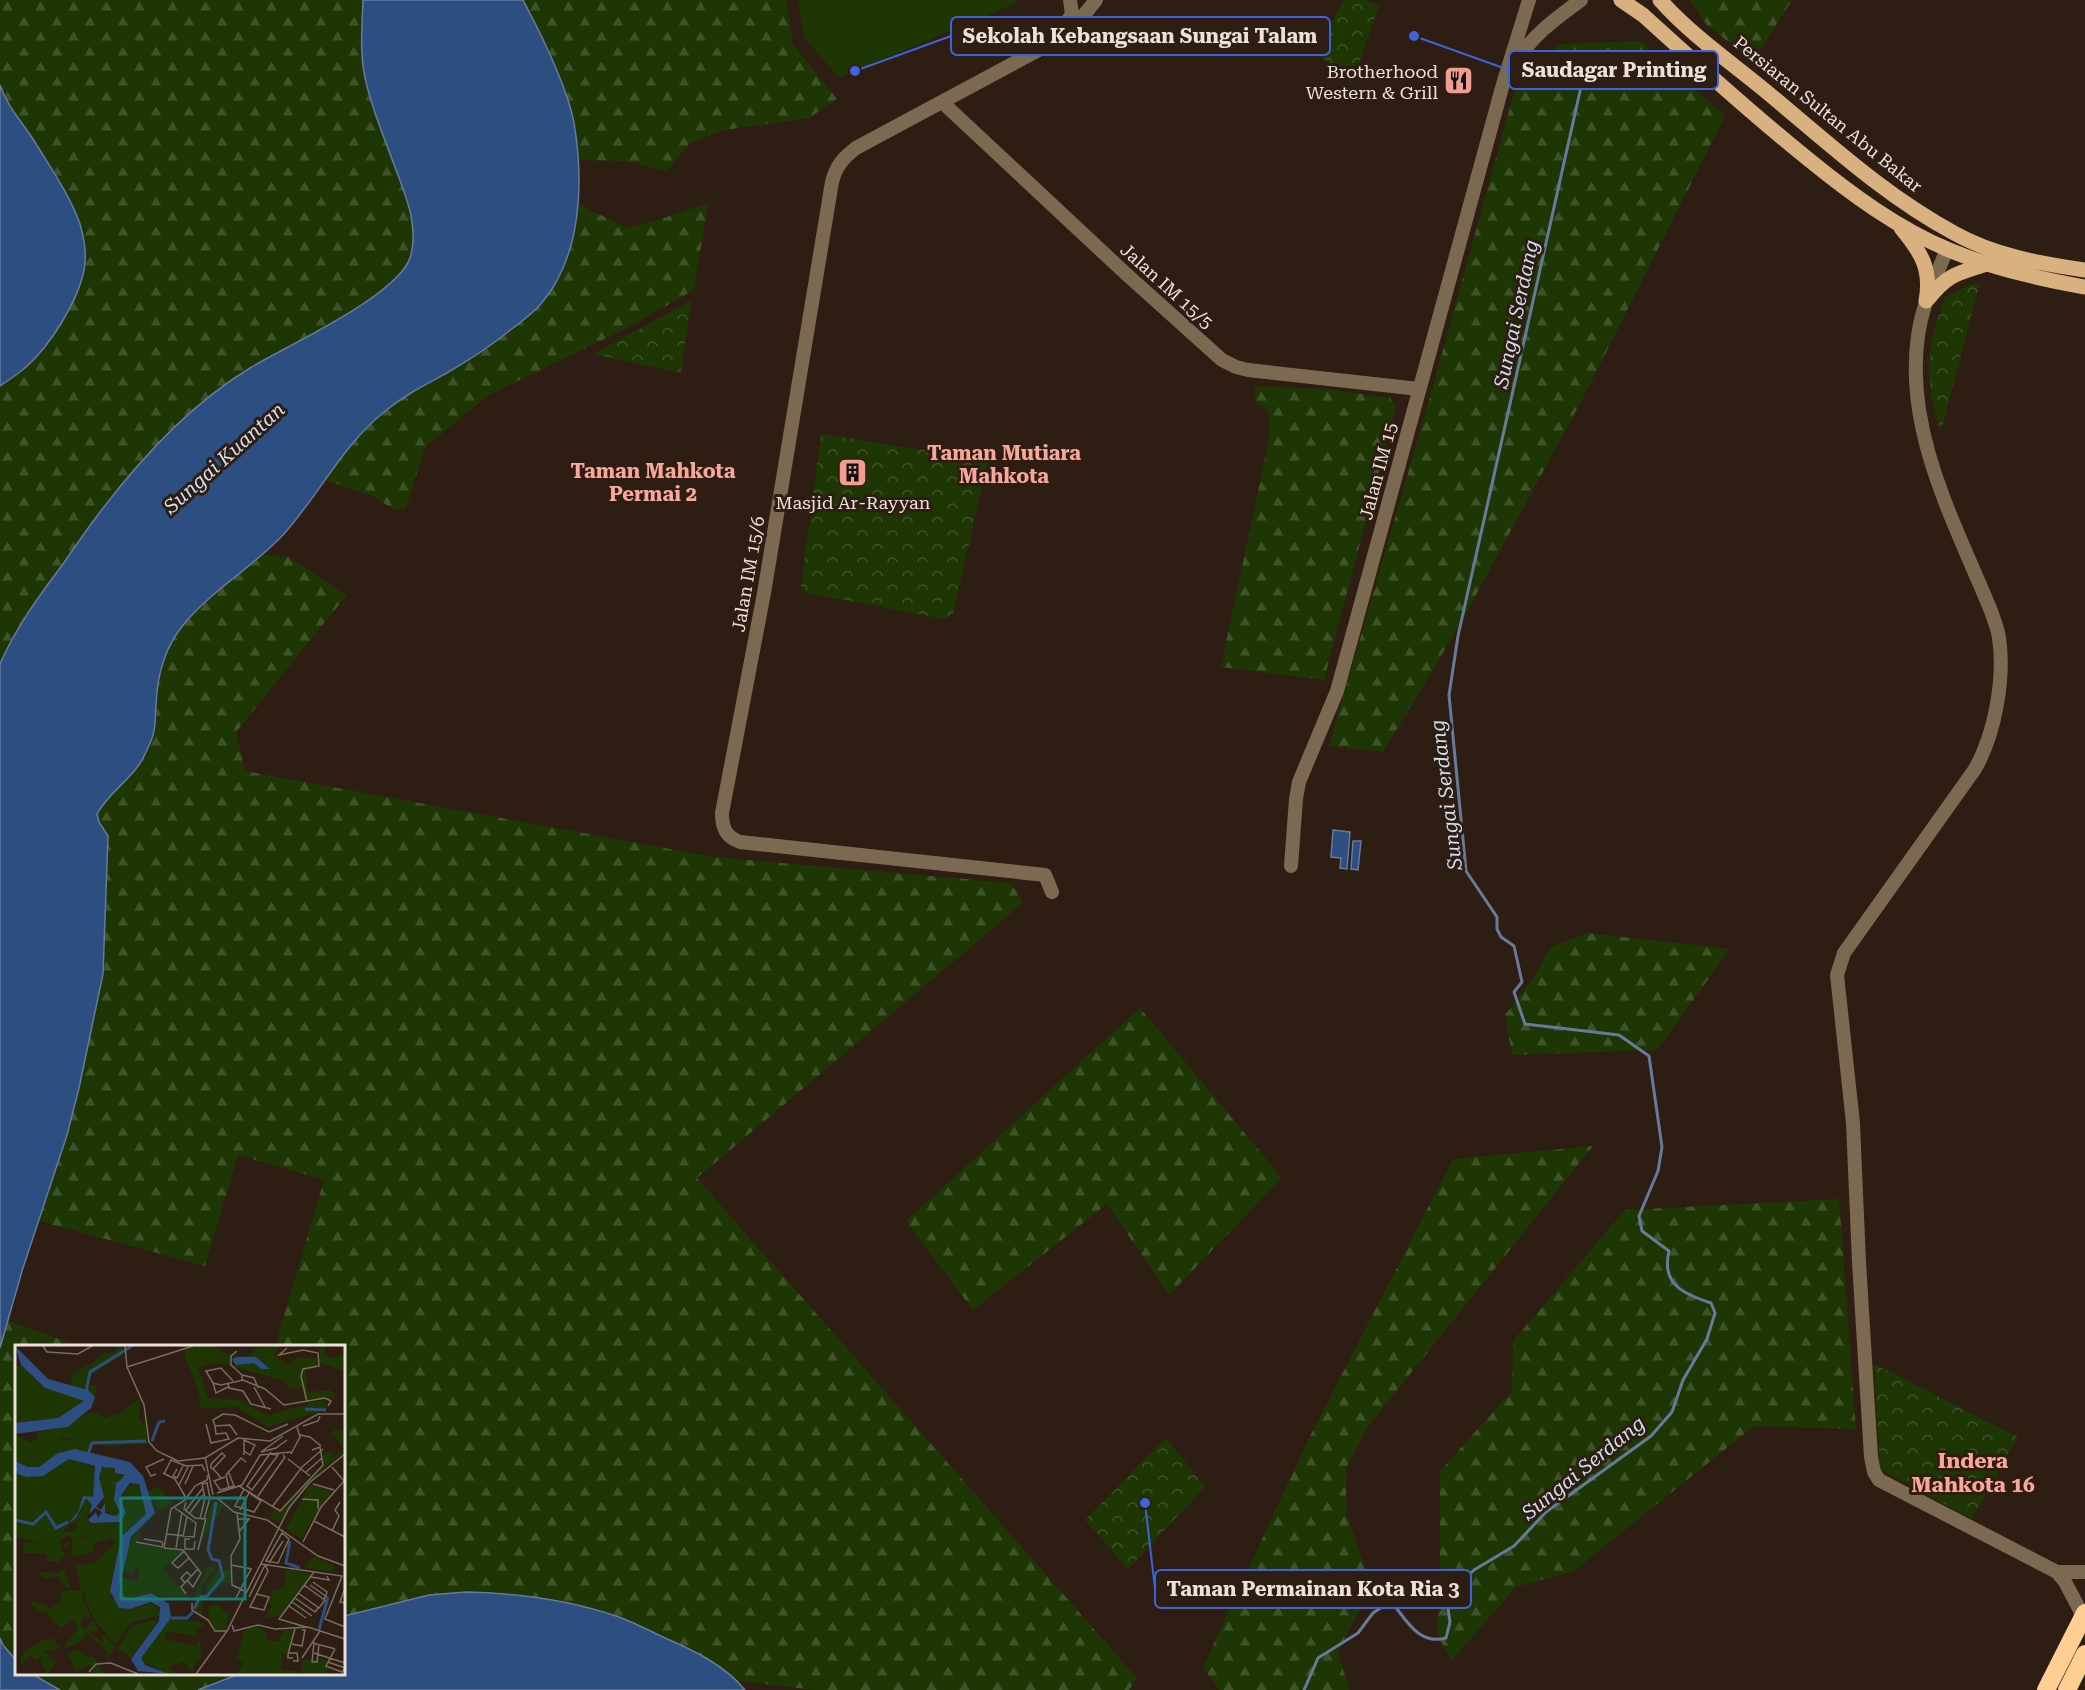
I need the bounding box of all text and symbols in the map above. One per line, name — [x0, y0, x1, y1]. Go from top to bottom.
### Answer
callout: Sekolah Kebangsaan Sungai Talam — [951, 17, 1330, 55]
text: Sekolah Kebangsaan Sungai Talam — [963, 24, 1317, 48]
street label: Persiaran Sultan Abu Bakar — [1730, 32, 1926, 196]
callout: Saudagar Printing — [1509, 51, 1718, 89]
text: Saudagar Printing — [1522, 58, 1707, 82]
place label: Brotherhood Western & Grill — [1306, 61, 1438, 103]
restaurant icon: Brotherhood Western & Grill — [1443, 65, 1475, 97]
water label: Sungai Serdang — [1488, 237, 1543, 391]
street label: Jalan IM 15/5 — [1116, 239, 1218, 333]
water label: Sungai Kuantan — [158, 397, 289, 519]
street label: Jalan IM 15 — [1355, 420, 1401, 522]
district label: Taman Mutiara Mahkota — [927, 441, 1081, 488]
building icon: Masjid Ar-Rayyan — [837, 457, 869, 489]
district label: Taman Mahkota Permai 2 — [571, 459, 736, 506]
place label: Masjid Ar-Rayyan — [776, 492, 931, 513]
street label: Jalan IM 15/6 — [727, 514, 769, 634]
water label: Sungai Serdang — [1425, 718, 1467, 872]
inset map — [15, 1345, 345, 1675]
water label: Sungai Serdang — [1516, 1411, 1649, 1526]
district label: Indera Mahkota 16 — [1911, 1449, 2035, 1497]
callout: Taman Permainan Kota Ria 3 — [1155, 1570, 1471, 1608]
text: Taman Permainan Kota Ria 3 — [1167, 1577, 1459, 1601]

